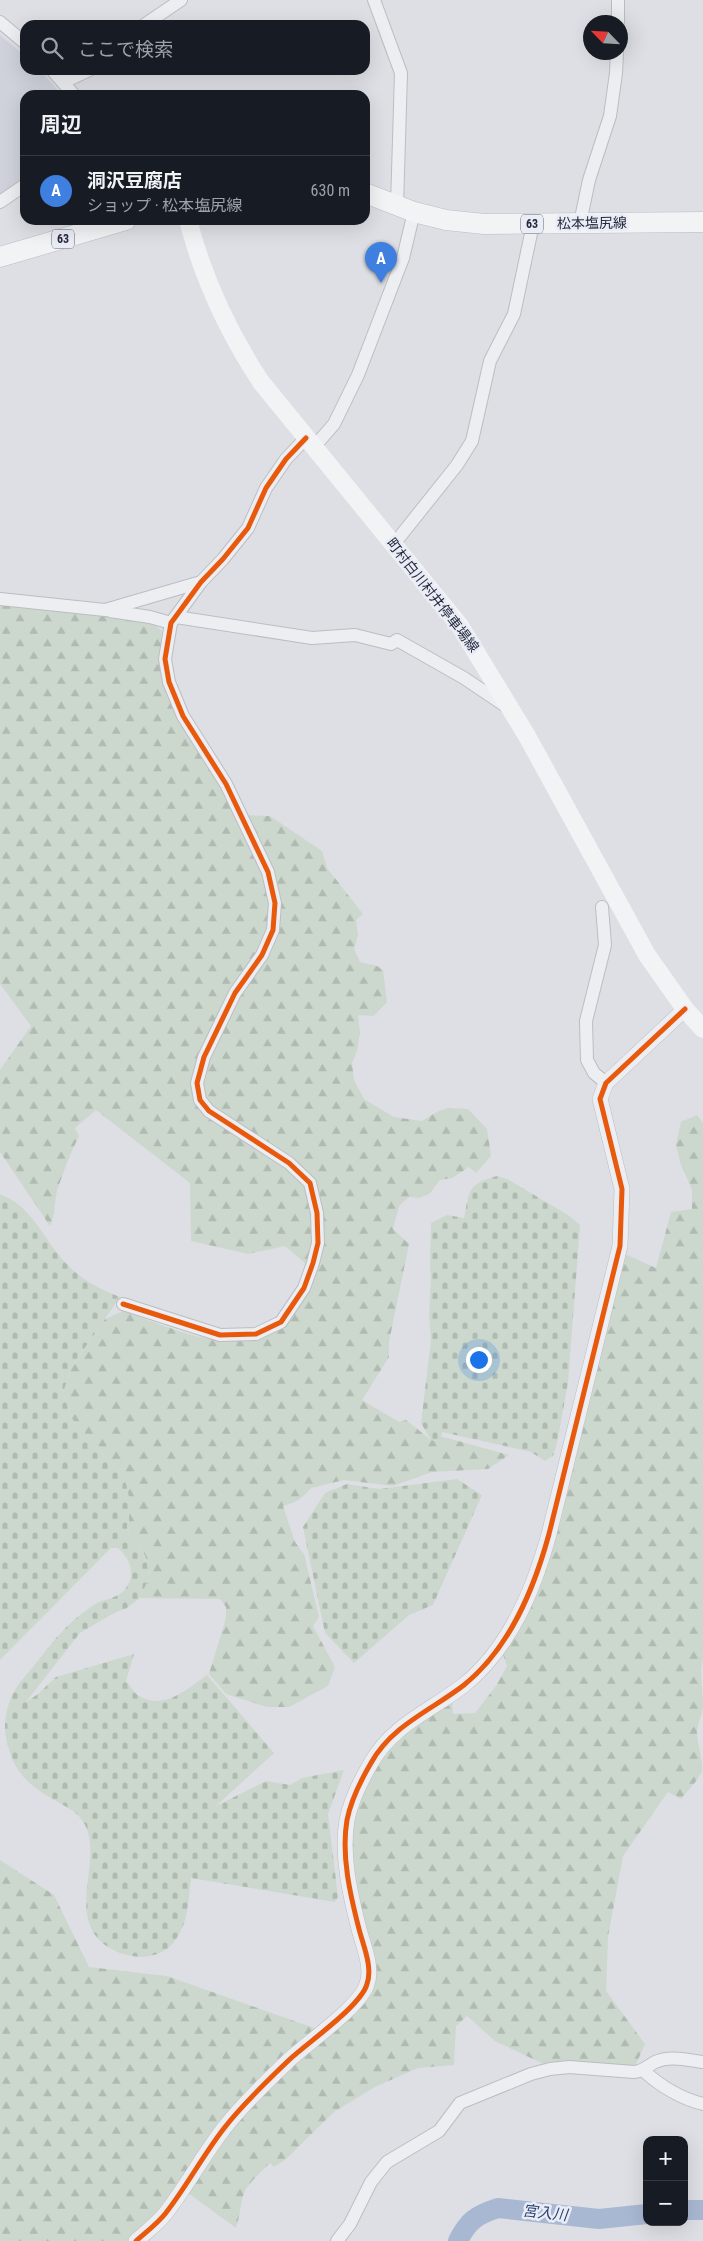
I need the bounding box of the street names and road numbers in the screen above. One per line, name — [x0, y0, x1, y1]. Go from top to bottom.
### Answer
road number: 63 — [521, 214, 543, 233]
street label: 松本塩尻線 — [557, 214, 627, 232]
road number: 63 — [52, 230, 74, 248]
street label: 町村白川村井停車場線 — [384, 535, 482, 655]

